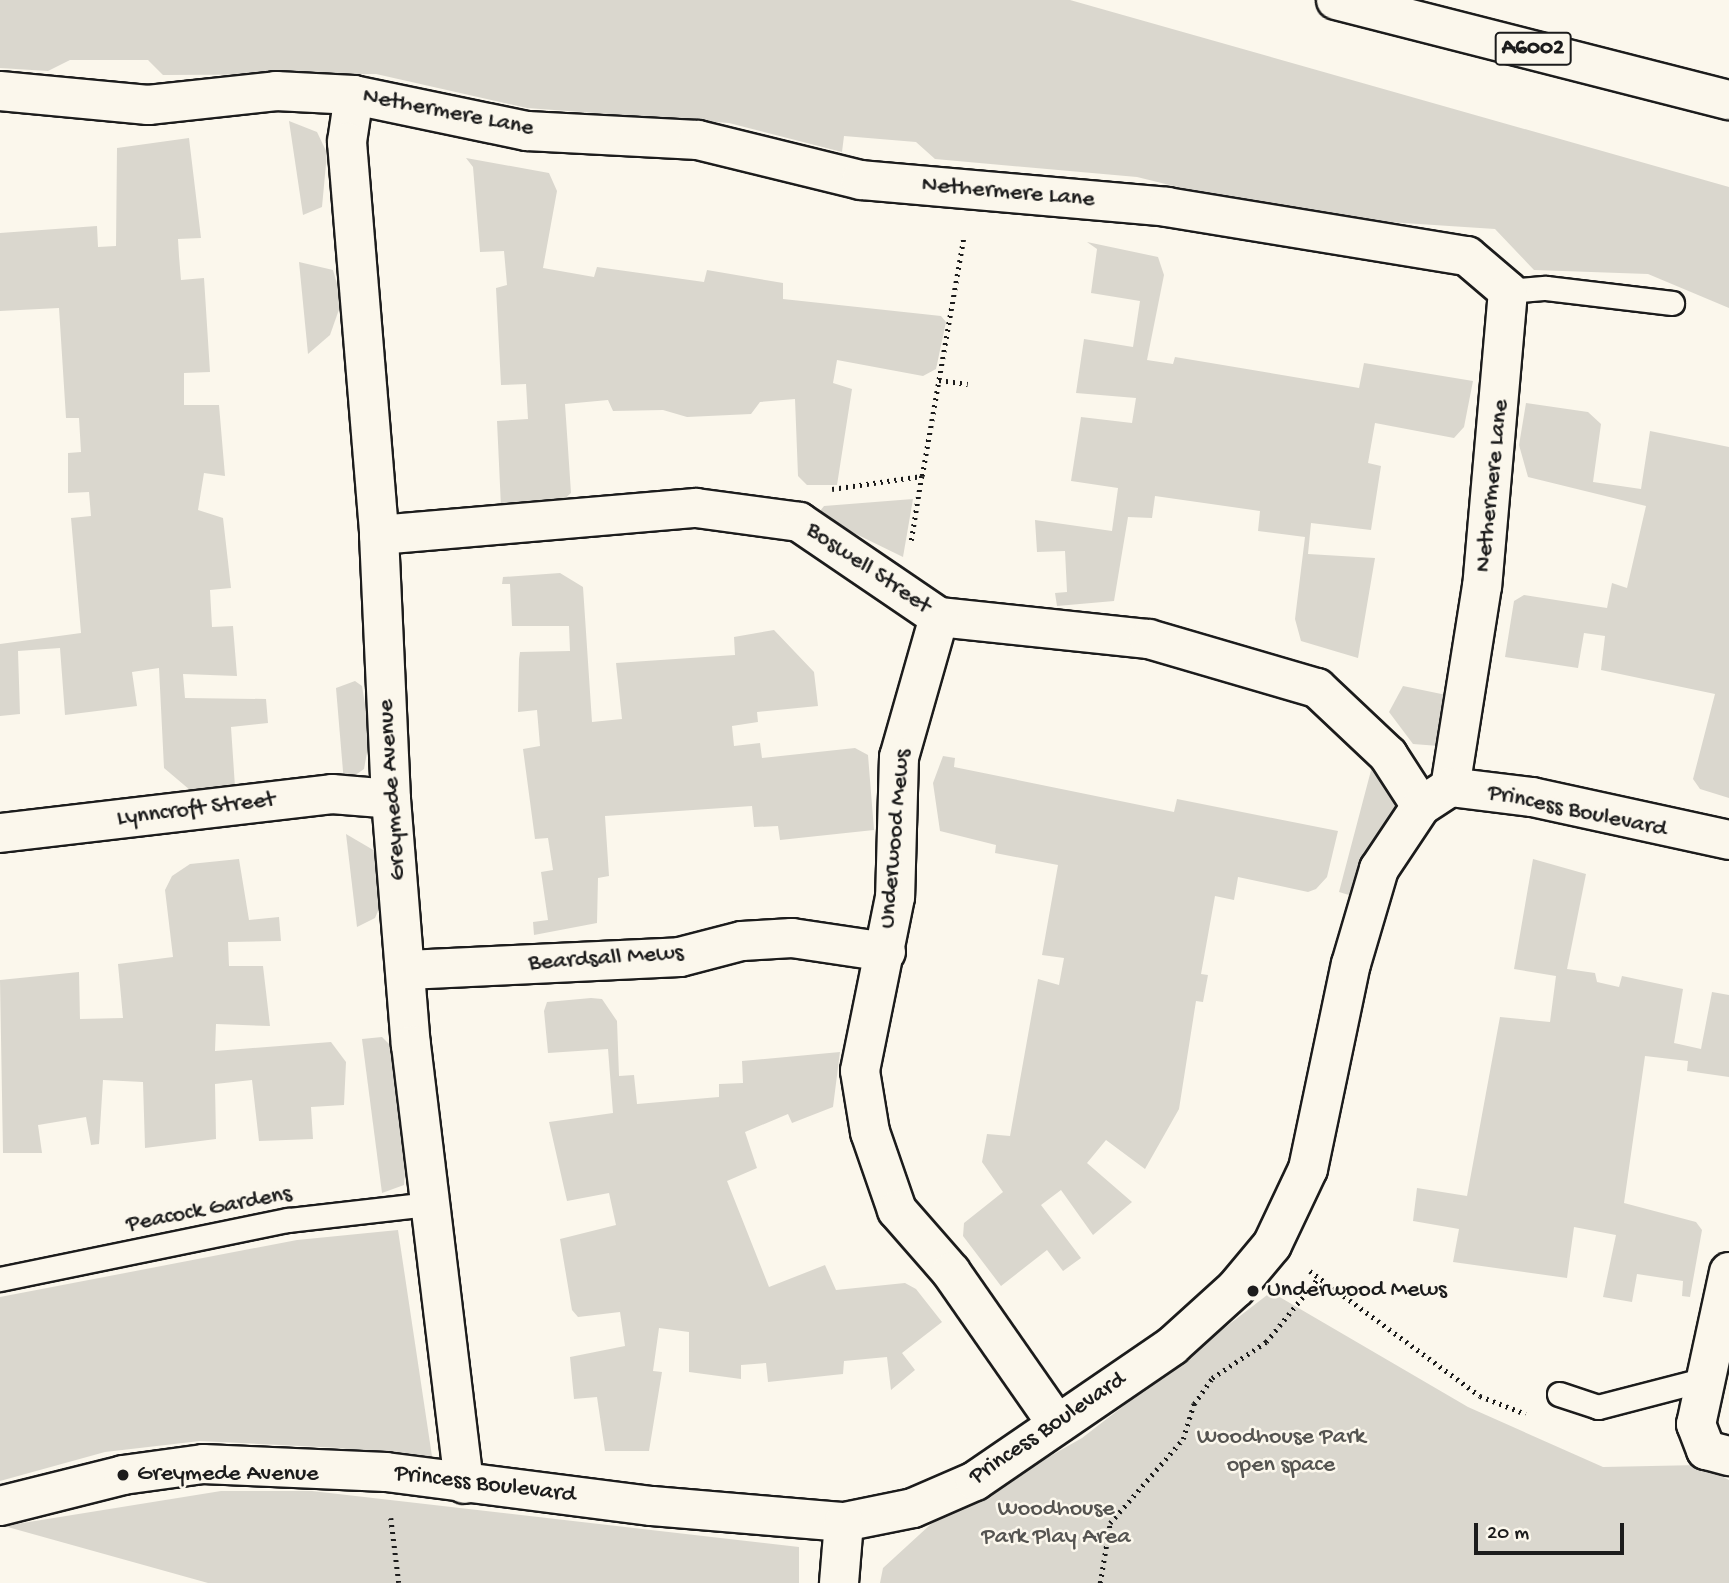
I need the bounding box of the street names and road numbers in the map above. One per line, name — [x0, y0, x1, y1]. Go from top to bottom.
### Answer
road number: A6002 — [1494, 30, 1572, 68]
street label: Nethermere Lane — [360, 82, 536, 144]
street label: Nethermere Lane — [920, 171, 1096, 215]
street label: Nethermere Lane — [1470, 398, 1516, 574]
street label: Boswell Street — [800, 517, 936, 621]
street label: Greymede Avenue — [372, 698, 414, 882]
street label: Underwood Mews — [874, 748, 918, 930]
street label: Princess Boulevard — [1485, 779, 1669, 845]
street label: Lynncroft Street — [115, 786, 277, 834]
street label: Beardsall Mews — [527, 939, 685, 979]
street label: Peacock Gardens — [124, 1180, 294, 1240]
street label: Princess Boulevard — [964, 1366, 1132, 1492]
street label: Princess Boulevard — [393, 1460, 577, 1510]

